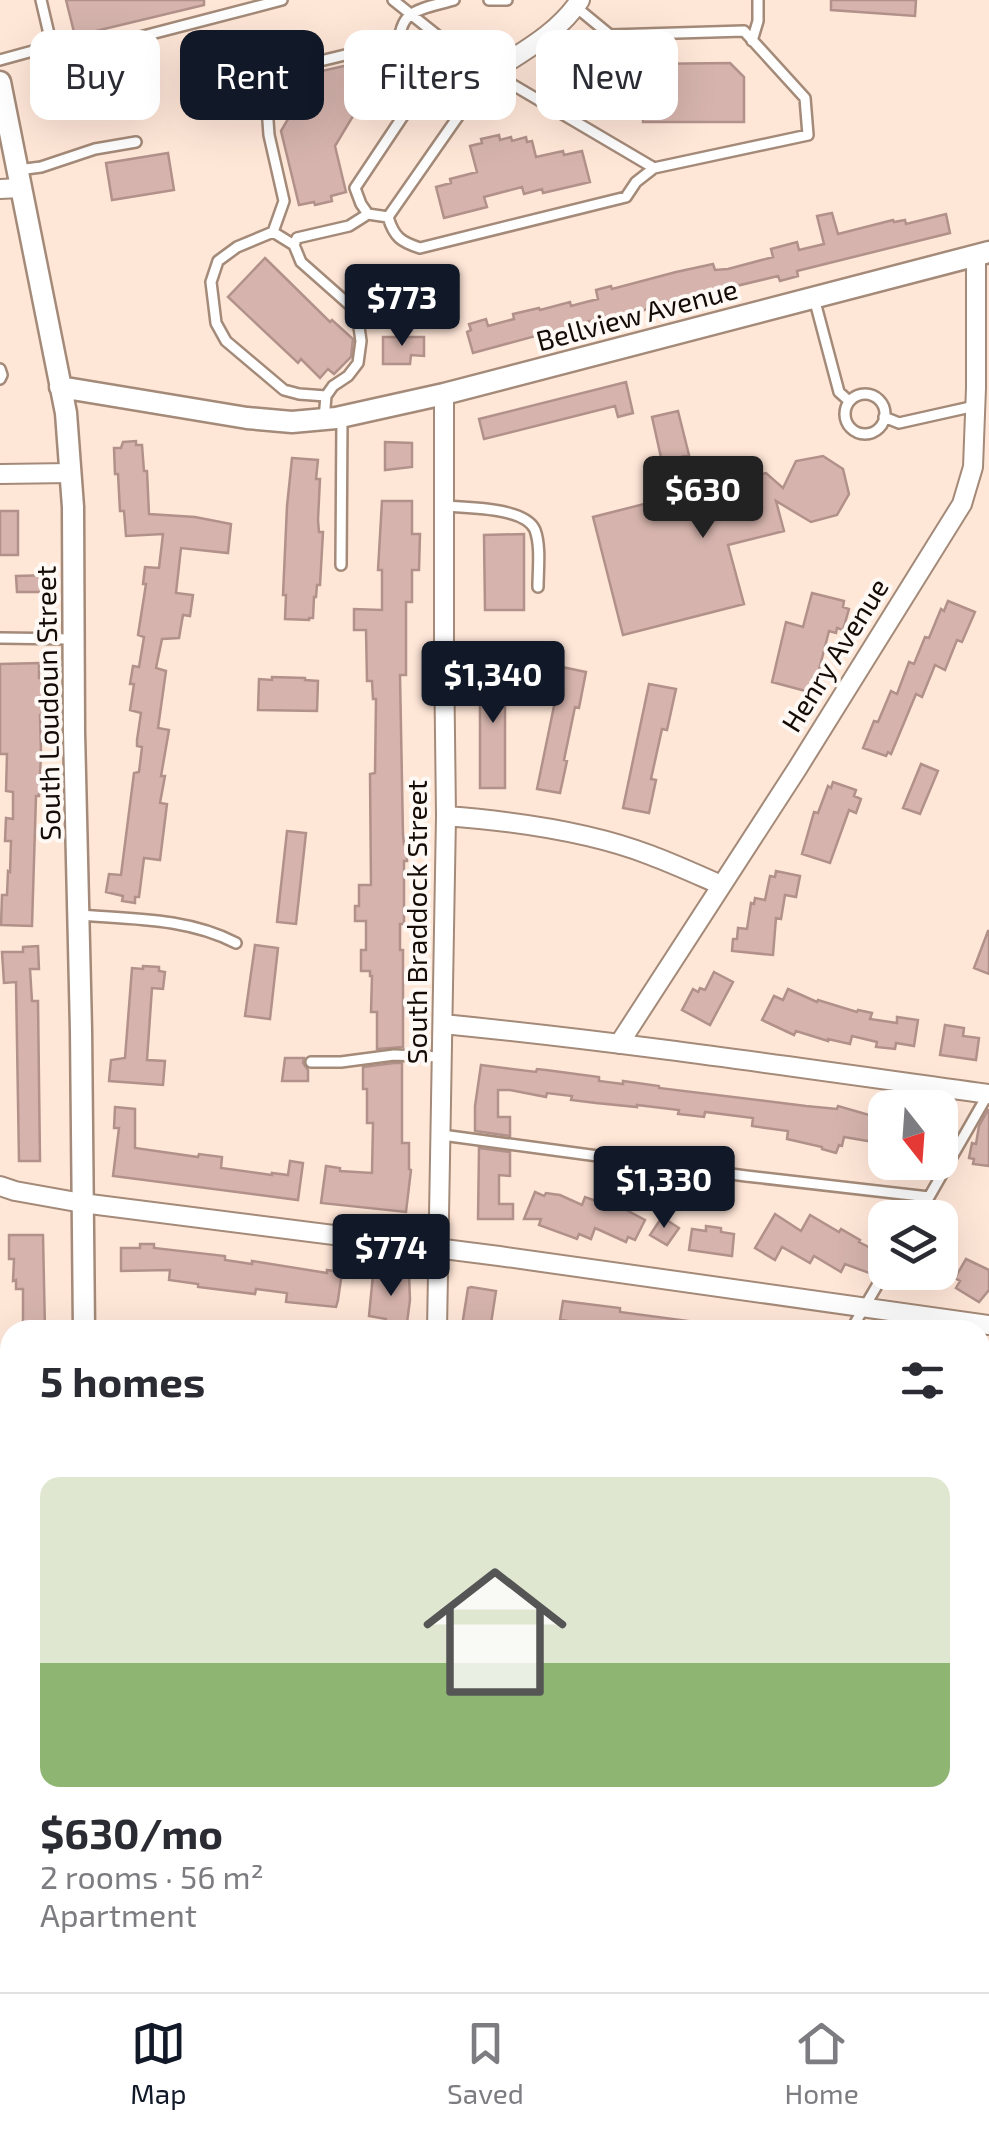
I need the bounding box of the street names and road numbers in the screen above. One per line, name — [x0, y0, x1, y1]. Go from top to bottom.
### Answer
street label: Bellview Avenue — [532, 271, 741, 357]
street label: South Loudoun Street — [28, 565, 66, 841]
street label: Henry Avenue — [773, 571, 895, 738]
street label: South Braddock Street — [399, 780, 433, 1064]

